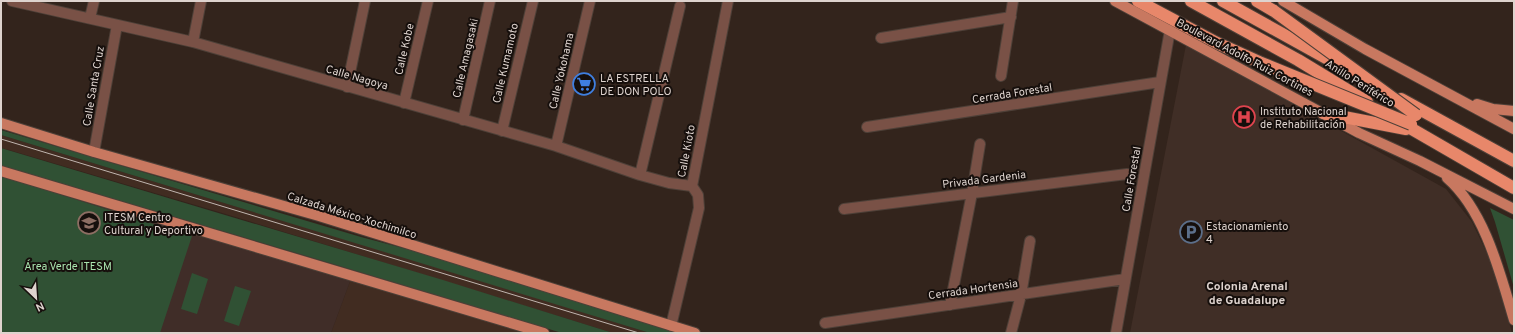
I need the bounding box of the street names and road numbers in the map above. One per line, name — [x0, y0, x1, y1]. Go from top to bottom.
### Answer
street label: Boulevard Adolfo Ruiz Cortines — [1174, 16, 1315, 100]
street label: Calle Amagasaki — [450, 17, 482, 99]
street label: Calle Kobe — [392, 22, 418, 76]
street label: Calle Kumamoto — [490, 22, 522, 105]
street label: Calle Yokohama — [546, 32, 578, 111]
street label: Calle Santa Cruz — [80, 45, 108, 127]
street label: Anillo Periférico — [1322, 57, 1397, 111]
street label: Calle Nagoya — [324, 62, 390, 94]
street label: Cerrada Forestal — [971, 81, 1053, 107]
street label: Calle Kioto — [675, 124, 699, 179]
street label: Calle Forestal — [1119, 145, 1145, 213]
street label: Privada Gardenia — [941, 168, 1027, 192]
street label: Calzada México-Xochimilco — [285, 190, 418, 242]
street label: Cerrada Hortensia — [927, 277, 1019, 303]

